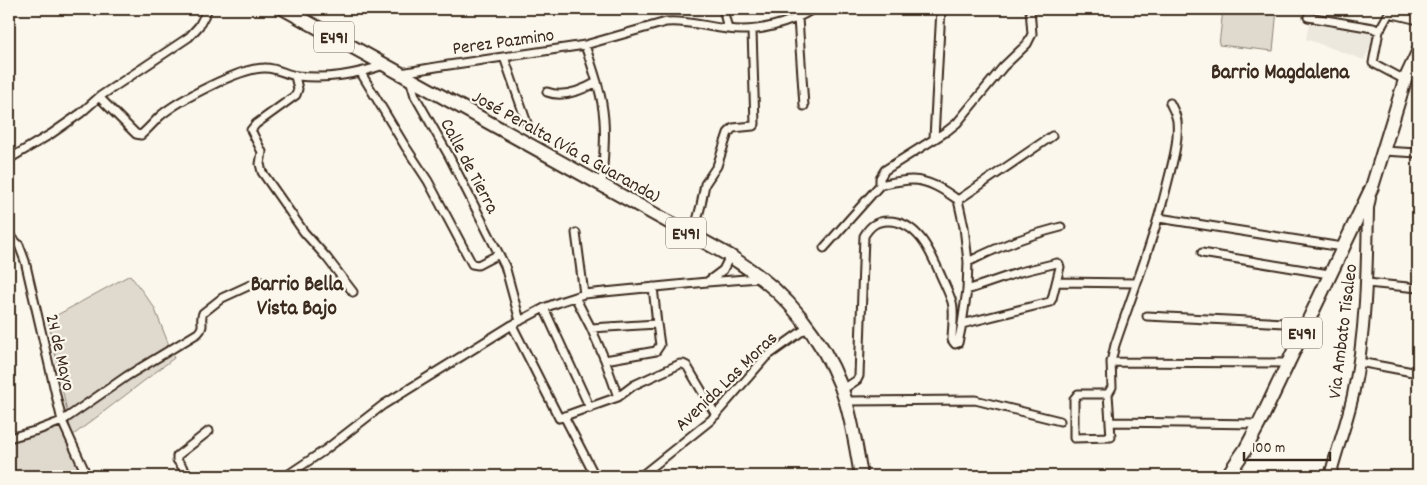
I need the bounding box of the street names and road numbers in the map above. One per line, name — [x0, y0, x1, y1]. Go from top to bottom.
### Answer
road number: E491 — [314, 22, 354, 52]
street label: Perez Pazmino — [451, 23, 556, 64]
street label: José Peralta (Vía a Guaranda) — [466, 85, 664, 211]
street label: Calle de Tierra — [432, 114, 505, 220]
road number: E491 — [666, 218, 706, 248]
street label: Via Ambato Tisaleo — [1323, 262, 1366, 400]
street label: 24 de Mayo — [37, 312, 81, 394]
road number: E491 — [1282, 317, 1322, 348]
street label: Avenida Las Moras — [670, 326, 785, 439]

